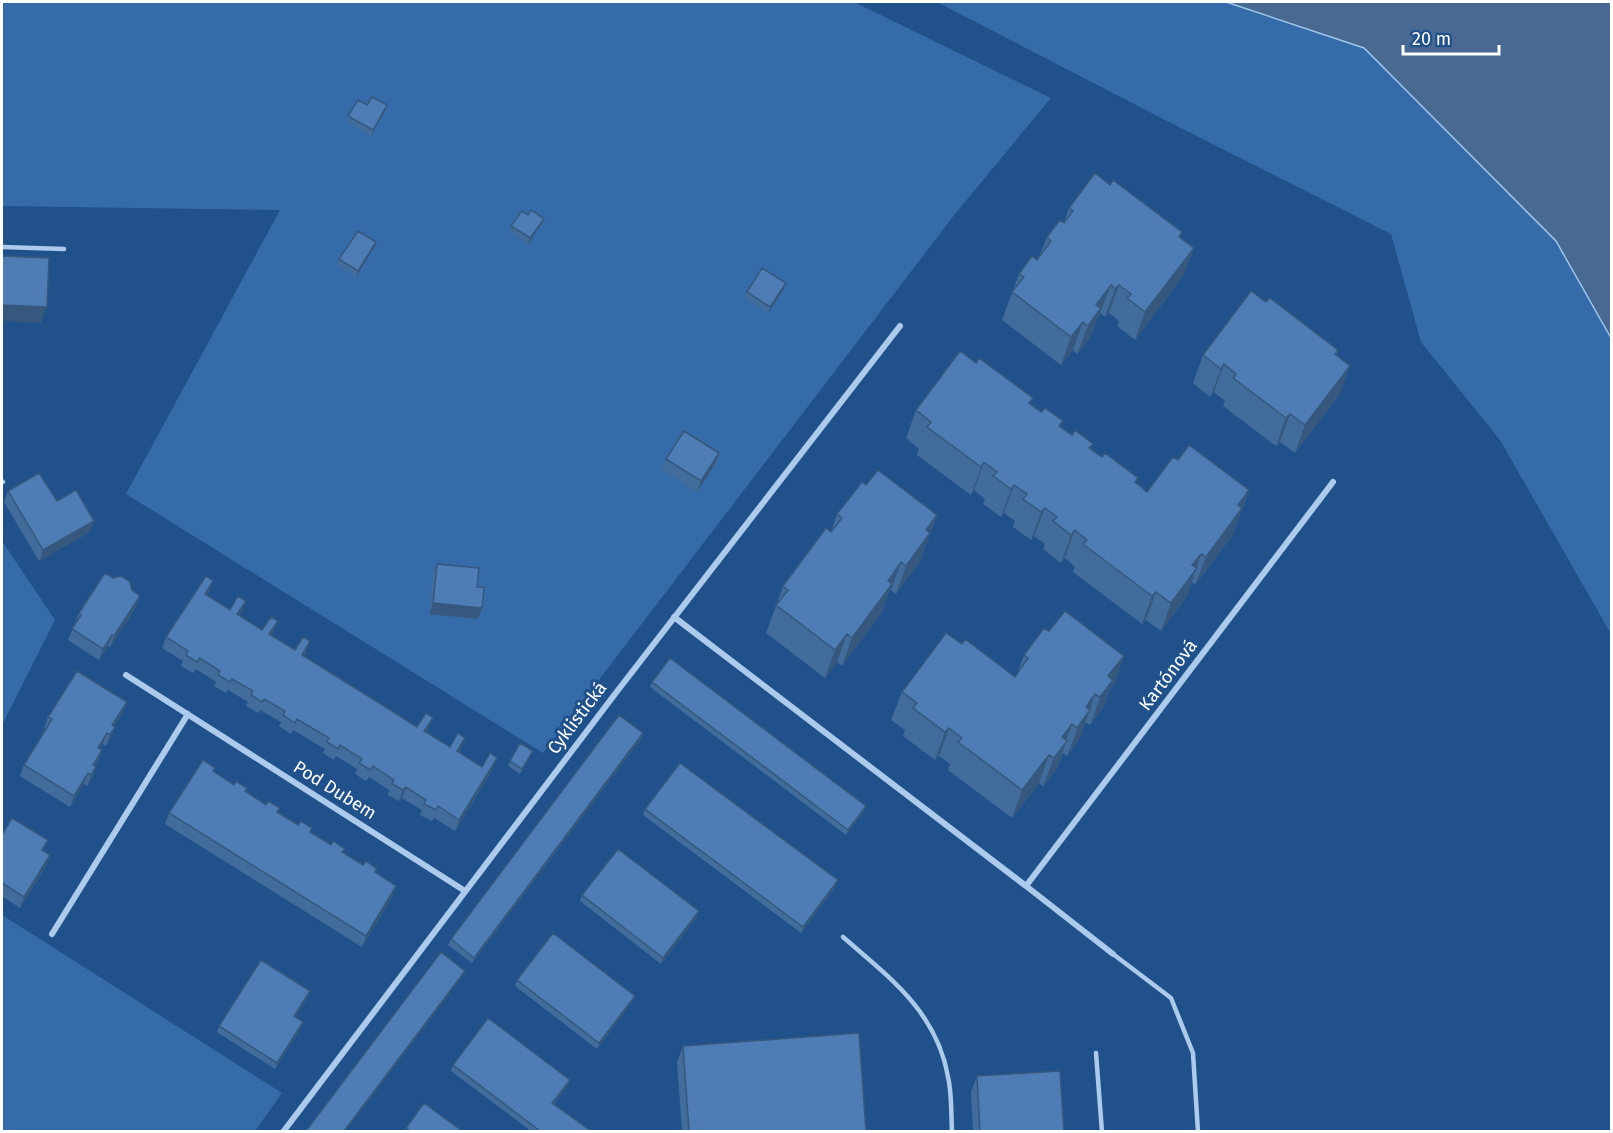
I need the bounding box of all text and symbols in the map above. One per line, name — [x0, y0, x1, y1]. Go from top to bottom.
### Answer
scale bar — [1403, 18, 1499, 56]
text: 20 m — [1412, 28, 1451, 50]
street label: Kartónová — [1134, 635, 1202, 715]
street label: Cyklistická — [543, 677, 611, 759]
street label: Pod Dubem — [289, 756, 381, 824]

